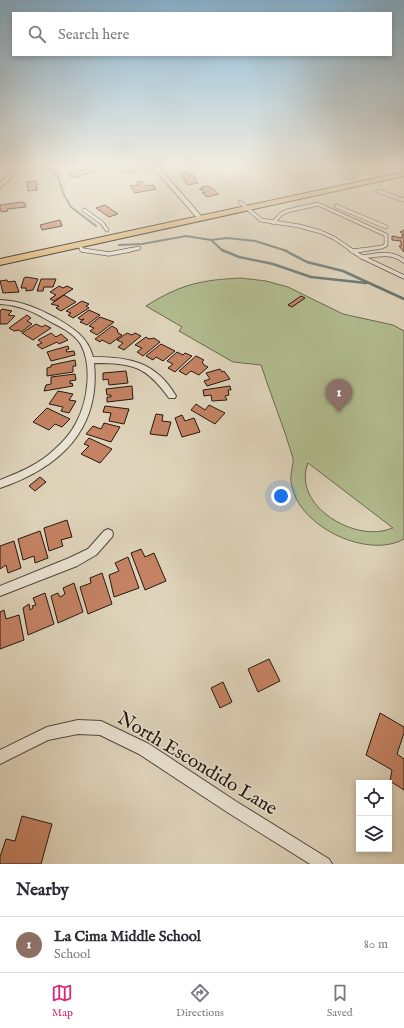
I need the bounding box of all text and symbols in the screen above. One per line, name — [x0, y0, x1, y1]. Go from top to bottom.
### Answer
search box — [12, 12, 392, 56]
icon: search — [26, 23, 48, 45]
text: Search here — [58, 25, 129, 44]
pin: 1 — [326, 379, 352, 412]
your location — [271, 486, 291, 506]
street label: North Escondido Lane — [113, 707, 282, 821]
map controls — [356, 780, 392, 852]
button: locate — [356, 780, 392, 816]
button: layers — [356, 816, 392, 852]
text: Nearby — [16, 880, 69, 901]
text: La Cima Middle School — [54, 927, 201, 946]
text: 1 — [27, 936, 31, 953]
text: 80 m — [364, 936, 388, 953]
text: School — [54, 946, 91, 963]
tab: Map — [51, 982, 73, 1020]
tab: Directions — [176, 982, 224, 1020]
tab: Saved — [327, 982, 353, 1020]

